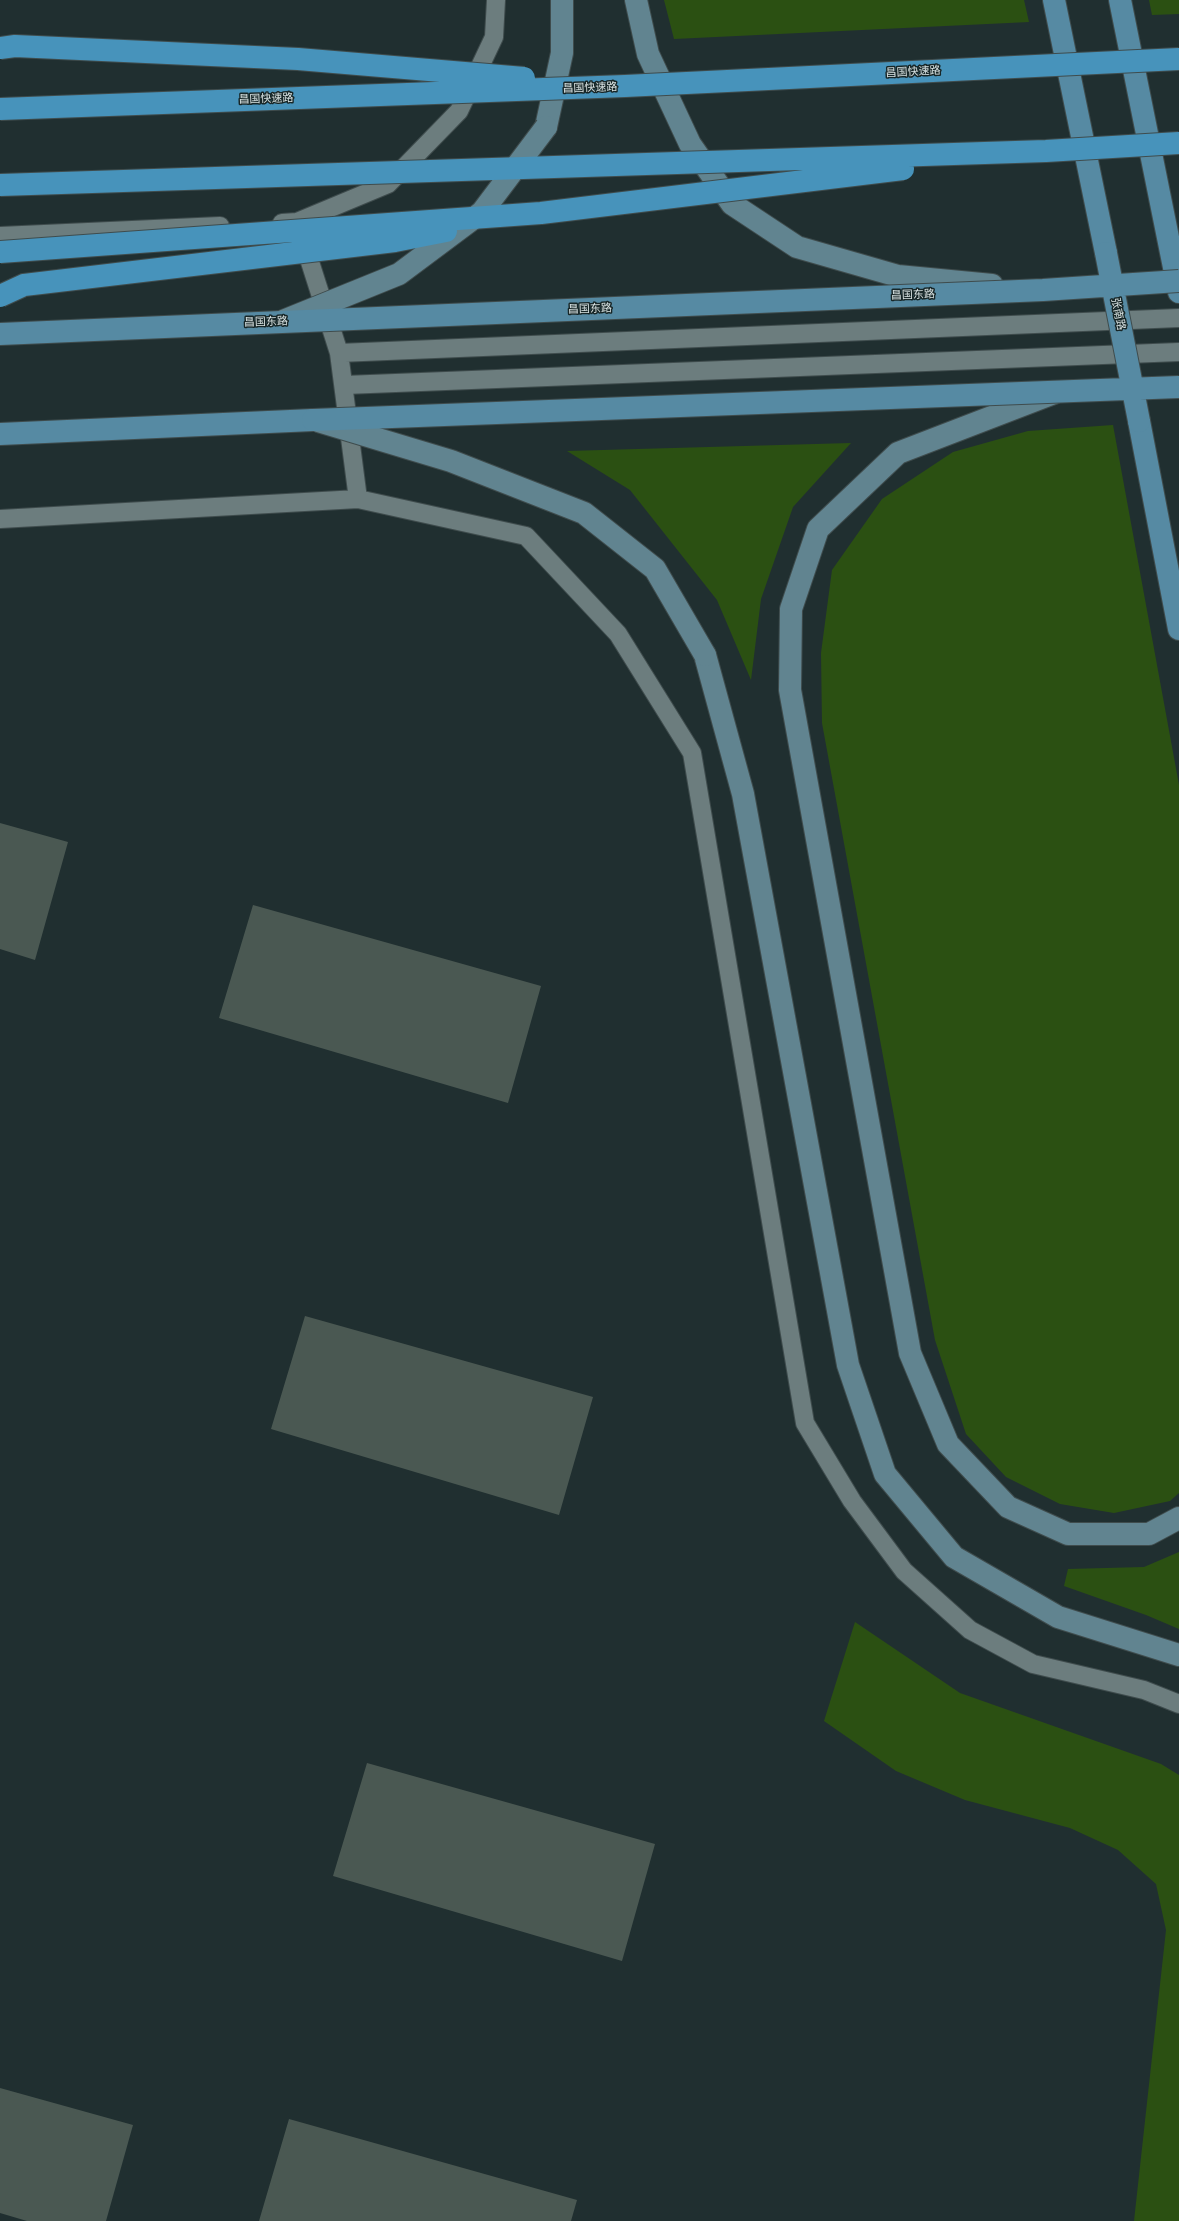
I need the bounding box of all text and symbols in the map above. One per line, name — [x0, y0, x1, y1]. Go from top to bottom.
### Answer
street label: 昌国快速路 — [885, 64, 941, 80]
street label: 昌国快速路 — [562, 80, 618, 96]
street label: 昌国快速路 — [238, 91, 294, 107]
street label: 昌国东路 — [891, 288, 935, 302]
street label: 张南路 — [1108, 297, 1128, 331]
street label: 昌国东路 — [568, 302, 612, 316]
street label: 昌国东路 — [244, 315, 288, 329]

